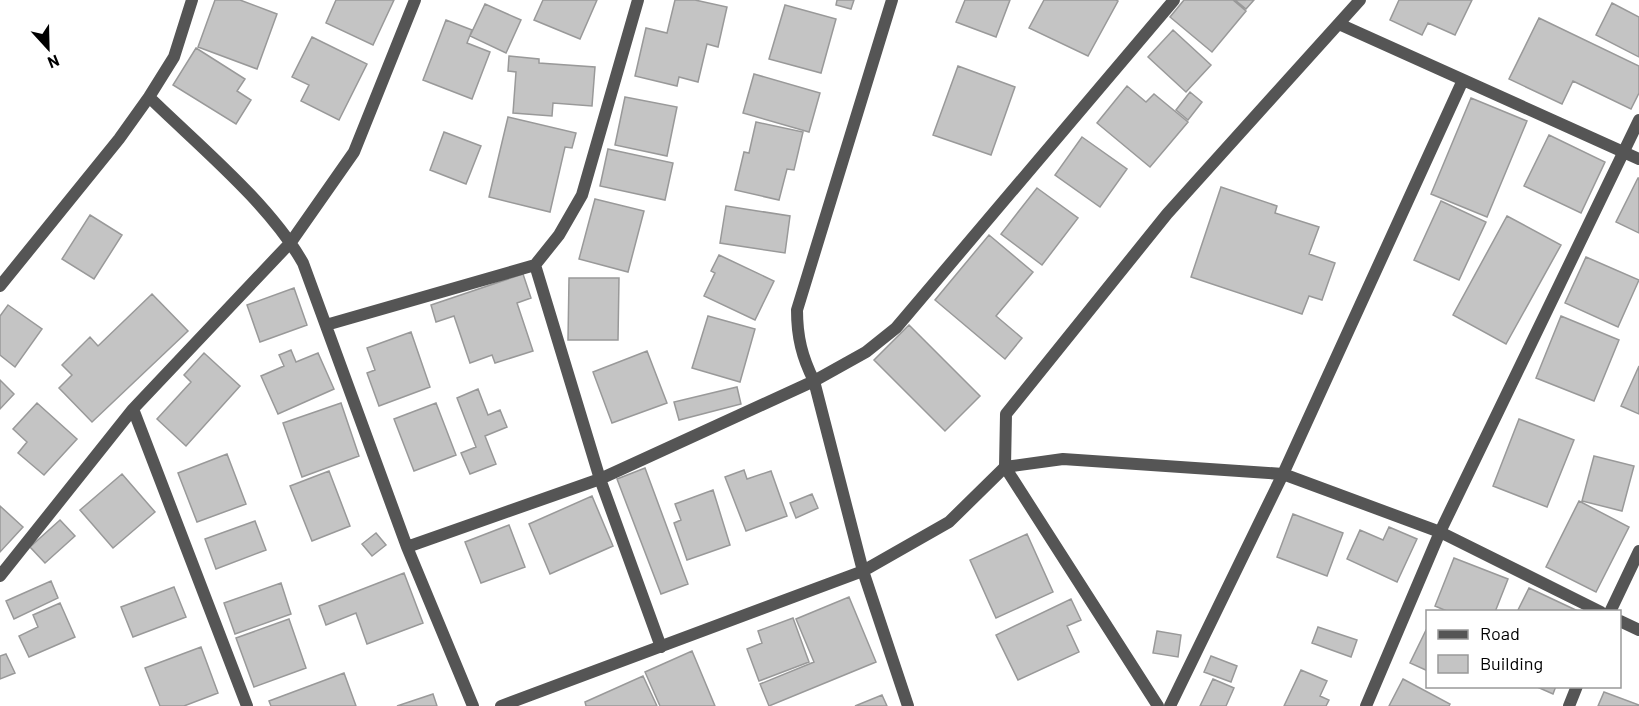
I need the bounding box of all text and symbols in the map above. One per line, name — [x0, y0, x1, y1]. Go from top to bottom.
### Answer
north arrow — [18, 18, 78, 78]
text: N — [45, 52, 62, 73]
legend — [1426, 610, 1621, 688]
text: Road — [1480, 622, 1520, 644]
text: Building — [1480, 652, 1543, 674]

